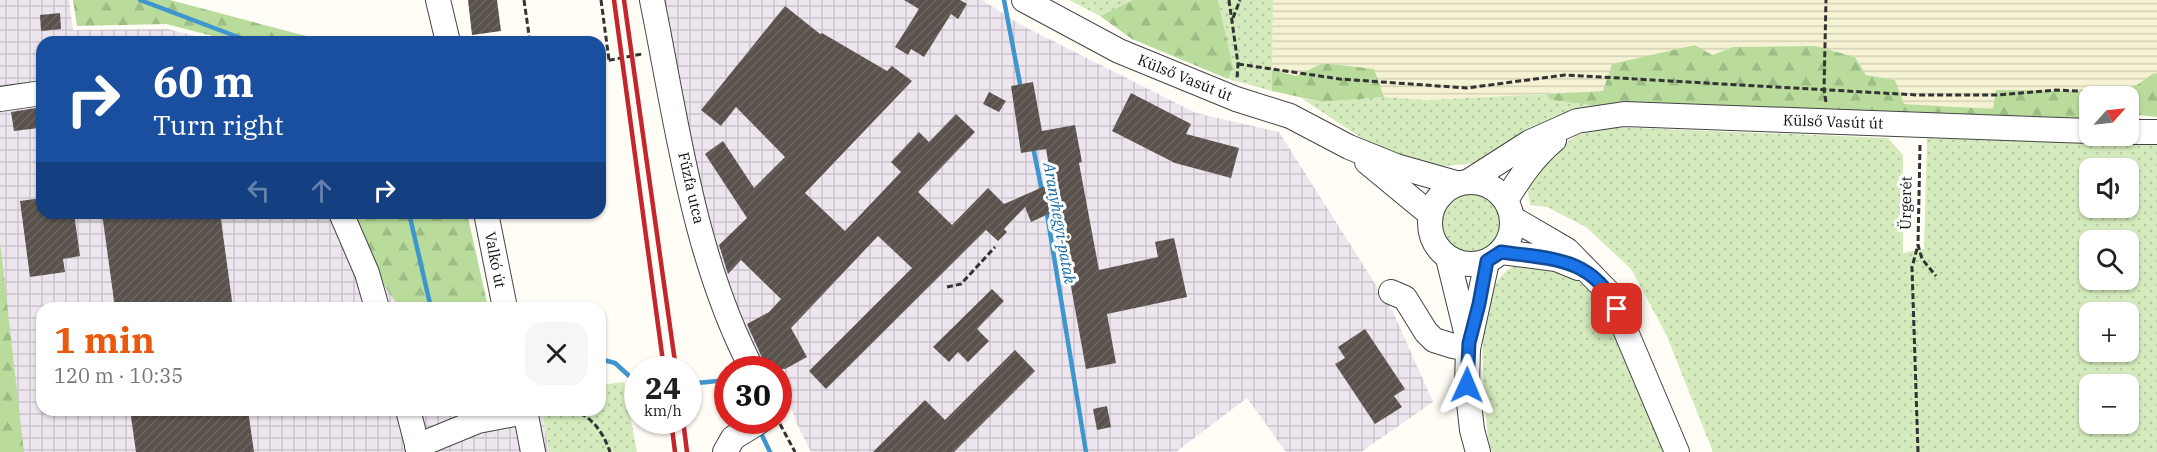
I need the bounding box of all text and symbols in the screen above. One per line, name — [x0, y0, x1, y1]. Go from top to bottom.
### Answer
street label: Külső Vasút út — [1135, 50, 1235, 105]
text: 60 m — [153, 54, 254, 109]
icon: right — [54, 60, 132, 138]
north arrow — [2079, 86, 2139, 146]
map controls — [2079, 86, 2139, 434]
text: Turn right — [153, 107, 284, 142]
street label: Külső Vasút út — [1783, 110, 1884, 133]
street label: Fűzfa utca — [674, 150, 709, 226]
button: sound — [2079, 158, 2139, 218]
water label: Aranyhegyi-patak — [1039, 160, 1081, 286]
icon: left — [242, 174, 275, 207]
icon: ahead — [305, 174, 338, 207]
icon: right — [368, 174, 401, 207]
street label: Ürgerét — [1896, 176, 1915, 230]
street label: Valkó út — [481, 230, 510, 290]
button: search — [2079, 230, 2139, 290]
pin — [1591, 283, 1642, 334]
icon: arrive — [1600, 292, 1633, 325]
button: + — [2079, 302, 2139, 362]
text: 1 min — [54, 316, 155, 363]
button: close — [525, 322, 588, 385]
position arrow — [1435, 353, 1499, 417]
speed limit sign: 30 — [714, 356, 792, 434]
text: 120 m · 10:35 — [54, 362, 183, 389]
text: 24 — [645, 368, 681, 407]
button: − — [2079, 374, 2139, 434]
text: km/h — [644, 401, 682, 420]

